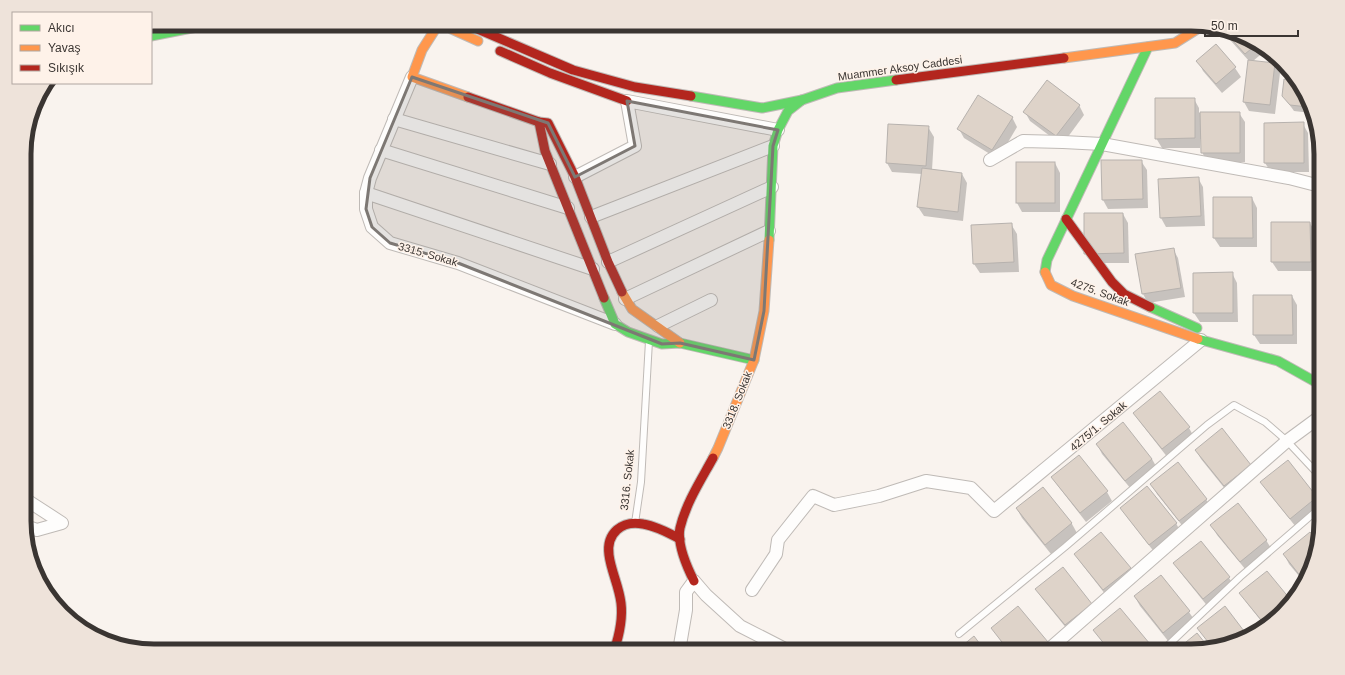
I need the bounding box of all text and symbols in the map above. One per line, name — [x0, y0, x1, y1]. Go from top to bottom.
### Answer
legend — [12, 12, 152, 84]
scale bar — [1205, 12, 1298, 38]
text: 50 m — [1211, 19, 1238, 33]
text: Akıcı — [48, 21, 75, 35]
text: Yavaş — [48, 41, 80, 55]
street label: Muammer Aksoy Caddesi — [837, 53, 963, 83]
text: Sıkışık — [48, 61, 85, 75]
street label: 3315. Sokak — [397, 240, 460, 268]
street label: 4275. Sokak — [1069, 276, 1131, 308]
street label: 3318. Sokak — [720, 369, 754, 431]
street label: 4275/1. Sokak — [1067, 398, 1129, 453]
street label: 3316. Sokak — [618, 448, 636, 511]

